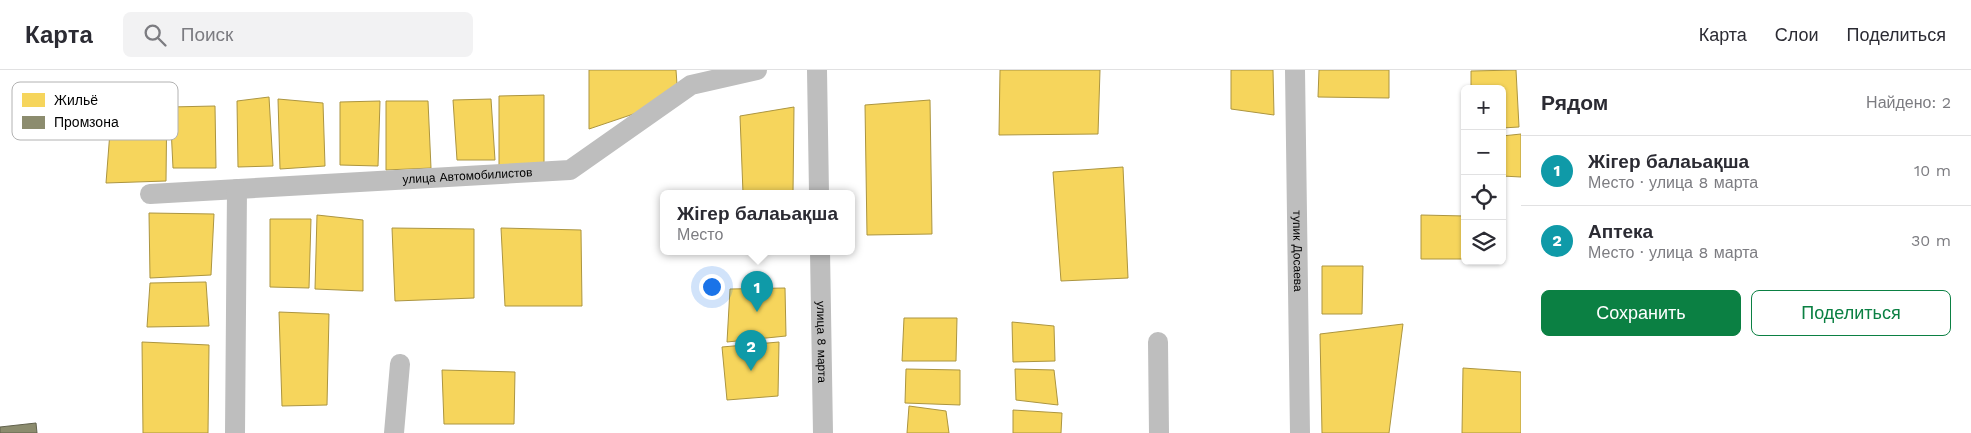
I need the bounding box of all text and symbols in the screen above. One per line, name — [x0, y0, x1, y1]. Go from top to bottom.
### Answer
search box — [123, 12, 473, 57]
text: Карта — [25, 21, 93, 49]
icon: search — [141, 21, 169, 49]
text: Поиск — [181, 23, 233, 46]
text: Карта — [1699, 24, 1747, 45]
text: Слои — [1775, 24, 1819, 45]
text: Поделиться — [1847, 24, 1946, 45]
legend — [12, 82, 178, 140]
map controls — [1461, 85, 1506, 265]
button: + — [1461, 85, 1506, 130]
text: Рядом — [1541, 90, 1608, 115]
text: Жильё — [54, 92, 98, 108]
text: Найдено: 2 — [1866, 93, 1951, 112]
text: Промзона — [54, 114, 119, 130]
button: − — [1461, 130, 1506, 175]
text: Жігер балаьақша — [1588, 150, 1749, 173]
text: 1 — [1554, 161, 1560, 180]
text: 10 m — [1914, 161, 1951, 180]
street label: улица Автомобилистов — [402, 165, 533, 187]
text: Место · улица 8 марта — [1588, 173, 1758, 192]
button: locate — [1461, 175, 1506, 220]
popup — [660, 190, 855, 255]
text: Жігер балаьақша — [677, 202, 838, 225]
street label: тупик Досаева — [1290, 210, 1305, 292]
button: layers — [1461, 220, 1506, 265]
text: Аптека — [1588, 220, 1653, 243]
text: Место — [677, 225, 723, 244]
text: 2 — [1552, 231, 1562, 250]
text: 30 m — [1911, 231, 1951, 250]
text: Место · улица 8 марта — [1588, 243, 1758, 262]
pin: 1 — [741, 271, 773, 312]
your location — [699, 274, 725, 300]
button: Сохранить — [1541, 290, 1741, 336]
button: Поделиться — [1751, 290, 1951, 336]
street label: улица 8 марта — [814, 301, 829, 383]
pin: 2 — [735, 330, 767, 371]

